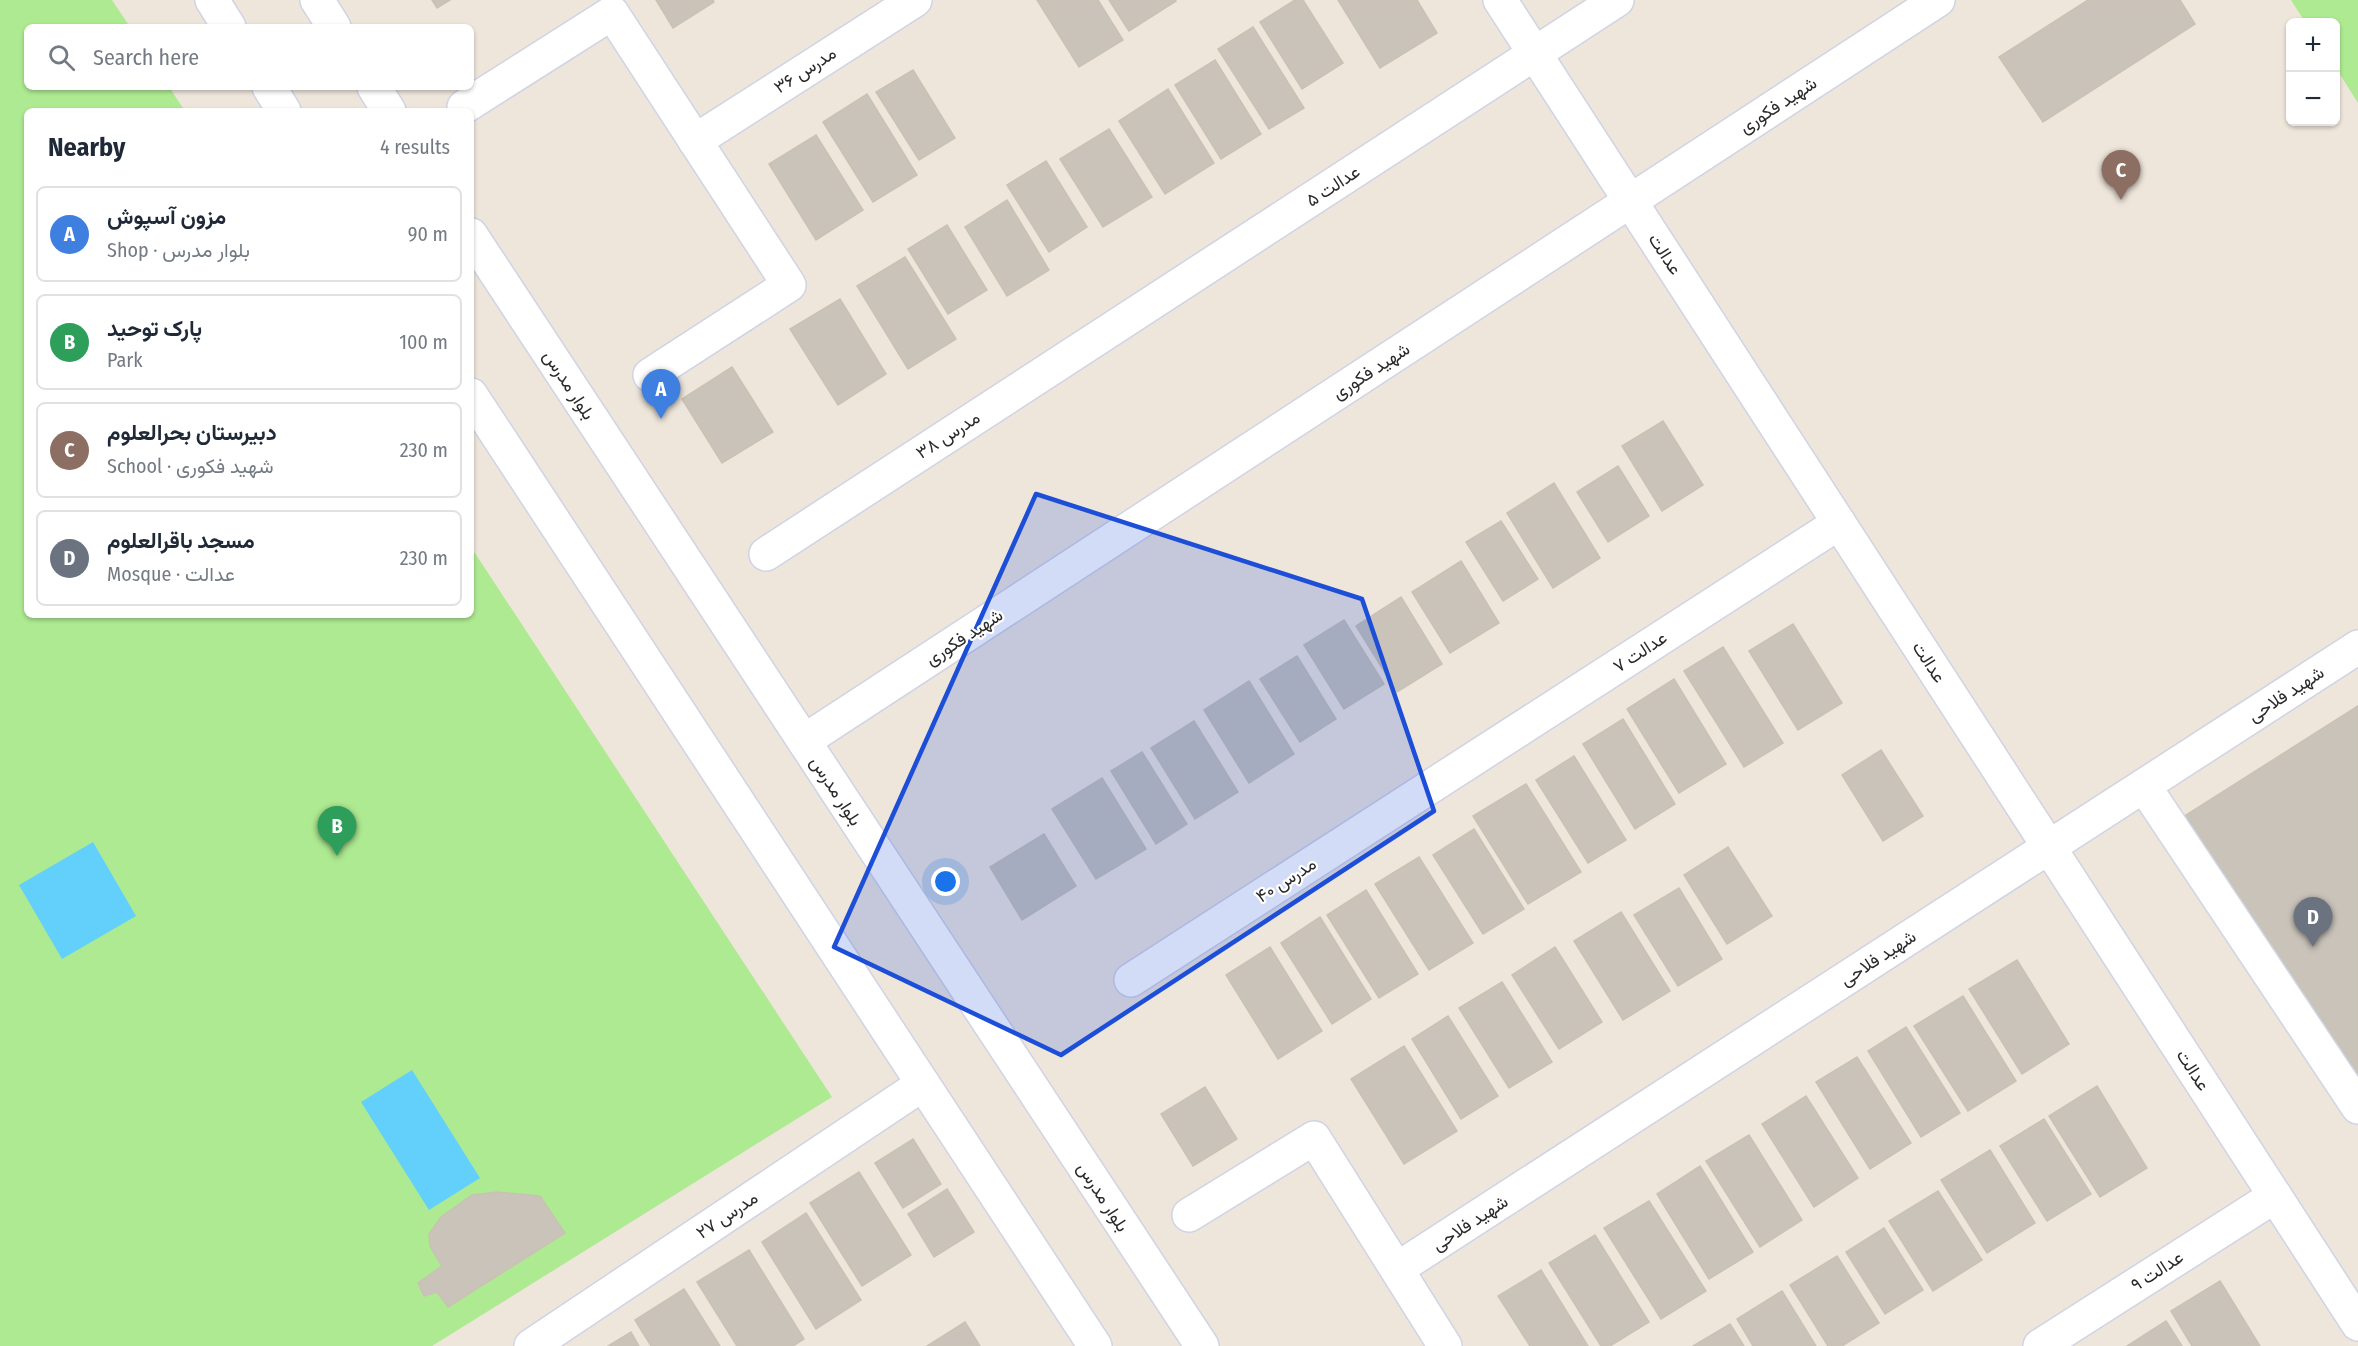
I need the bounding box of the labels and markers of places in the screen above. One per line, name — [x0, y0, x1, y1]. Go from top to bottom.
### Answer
pin: C — [2102, 150, 2140, 200]
pin: A — [642, 370, 680, 419]
pin: B — [318, 806, 356, 856]
pin: D — [2294, 898, 2332, 947]

